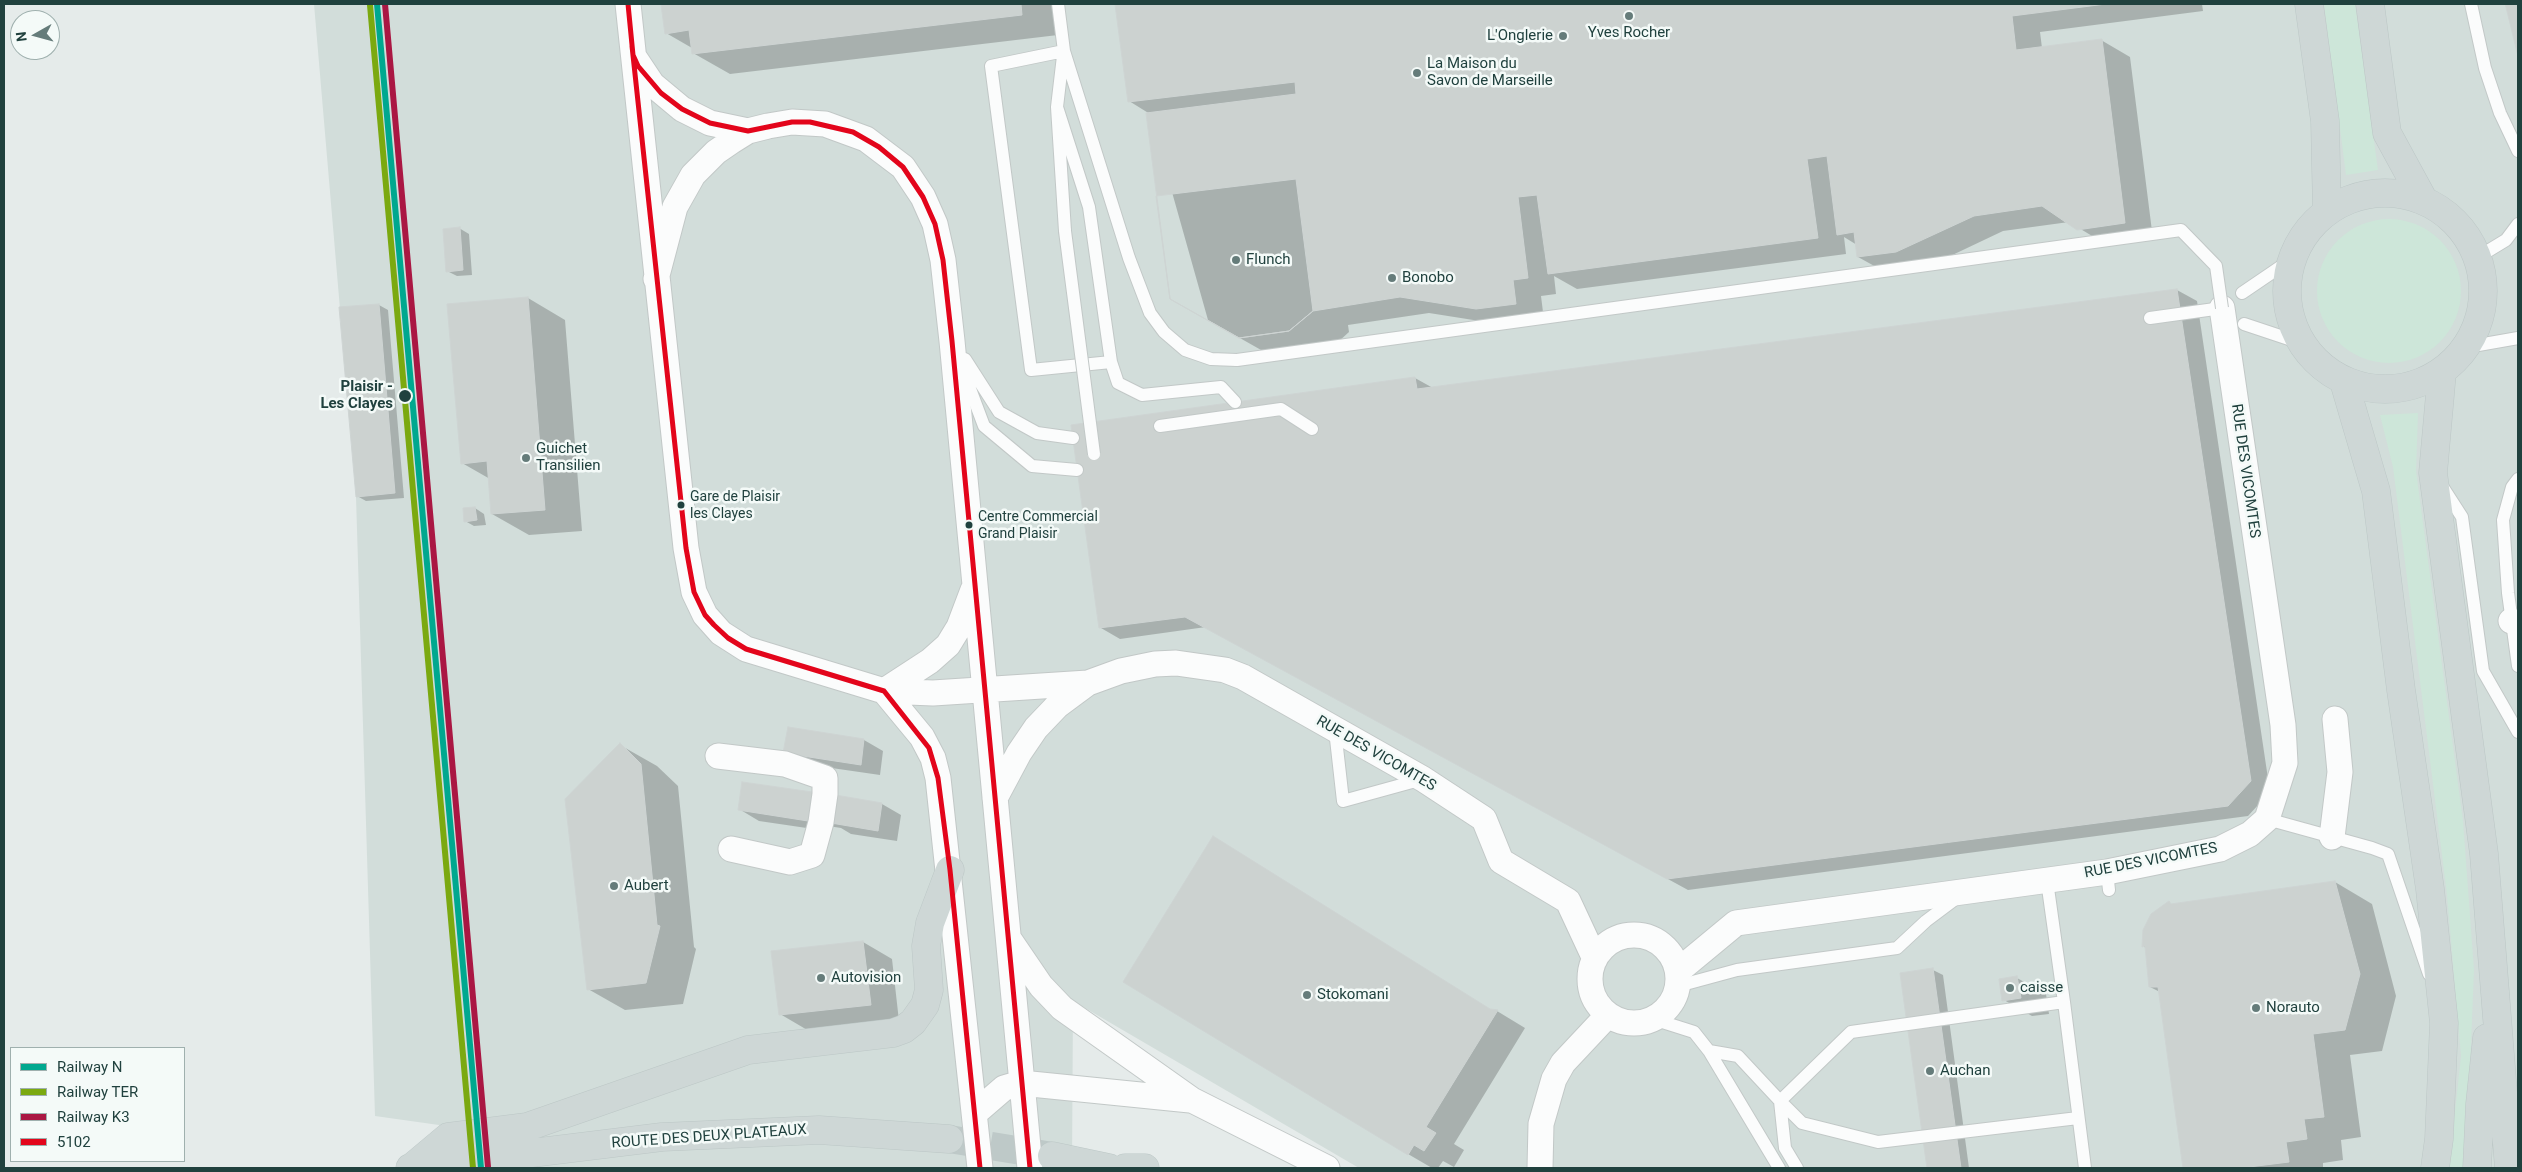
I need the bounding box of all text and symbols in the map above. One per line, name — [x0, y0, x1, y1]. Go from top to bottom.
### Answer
north arrow — [10, 10, 60, 60]
marker: Yves Rocher — [1623, 10, 1635, 22]
place label: Yves Rocher — [1588, 24, 1670, 42]
place label: L'Onglerie — [1487, 27, 1553, 45]
marker: L'Onglerie — [1557, 30, 1569, 42]
text: N — [13, 31, 30, 43]
place label: La Maison du Savon de Marseille — [1427, 55, 1553, 90]
marker: La Maison du Savon de Marseille — [1411, 67, 1423, 79]
place label: Flunch — [1246, 251, 1291, 269]
marker: Flunch — [1230, 254, 1242, 266]
place label: Bonobo — [1402, 269, 1454, 287]
marker: Bonobo — [1386, 272, 1398, 284]
place label: Plaisir - Les Clayes — [320, 378, 393, 413]
marker: Plaisir - Les Clayes — [397, 388, 413, 404]
street label: RUE DES VICOMTES — [2227, 403, 2263, 539]
place label: Guichet Transilien — [536, 440, 601, 475]
marker: Guichet Transilien — [520, 452, 532, 464]
place label: Gare de Plaisir les Clayes — [690, 489, 780, 522]
marker: Gare de Plaisir les Clayes — [676, 500, 686, 510]
place label: Centre Commercial Grand Plaisir — [978, 509, 1098, 542]
marker: Centre Commercial Grand Plaisir — [964, 520, 974, 530]
street label: RUE DES VICOMTES — [1313, 712, 1439, 796]
street label: RUE DES VICOMTES — [2083, 839, 2219, 883]
place label: Aubert — [624, 877, 669, 895]
marker: Aubert — [608, 880, 620, 892]
place label: Autovision — [831, 969, 901, 987]
marker: Autovision — [815, 972, 827, 984]
place label: caisse — [2020, 979, 2063, 997]
marker: caisse — [2004, 982, 2016, 994]
place label: Stokomani — [1317, 986, 1389, 1004]
marker: Stokomani — [1301, 989, 1313, 1001]
place label: Norauto — [2266, 999, 2320, 1017]
marker: Norauto — [2250, 1002, 2262, 1014]
legend — [10, 1047, 185, 1162]
text: Railway N — [57, 1058, 123, 1076]
place label: Auchan — [1940, 1062, 1991, 1080]
marker: Auchan — [1924, 1065, 1936, 1077]
text: Railway TER — [57, 1083, 138, 1101]
text: Railway K3 — [57, 1108, 130, 1126]
street label: ROUTE DES DEUX PLATEAUX — [611, 1121, 807, 1153]
text: 5102 — [57, 1133, 91, 1151]

